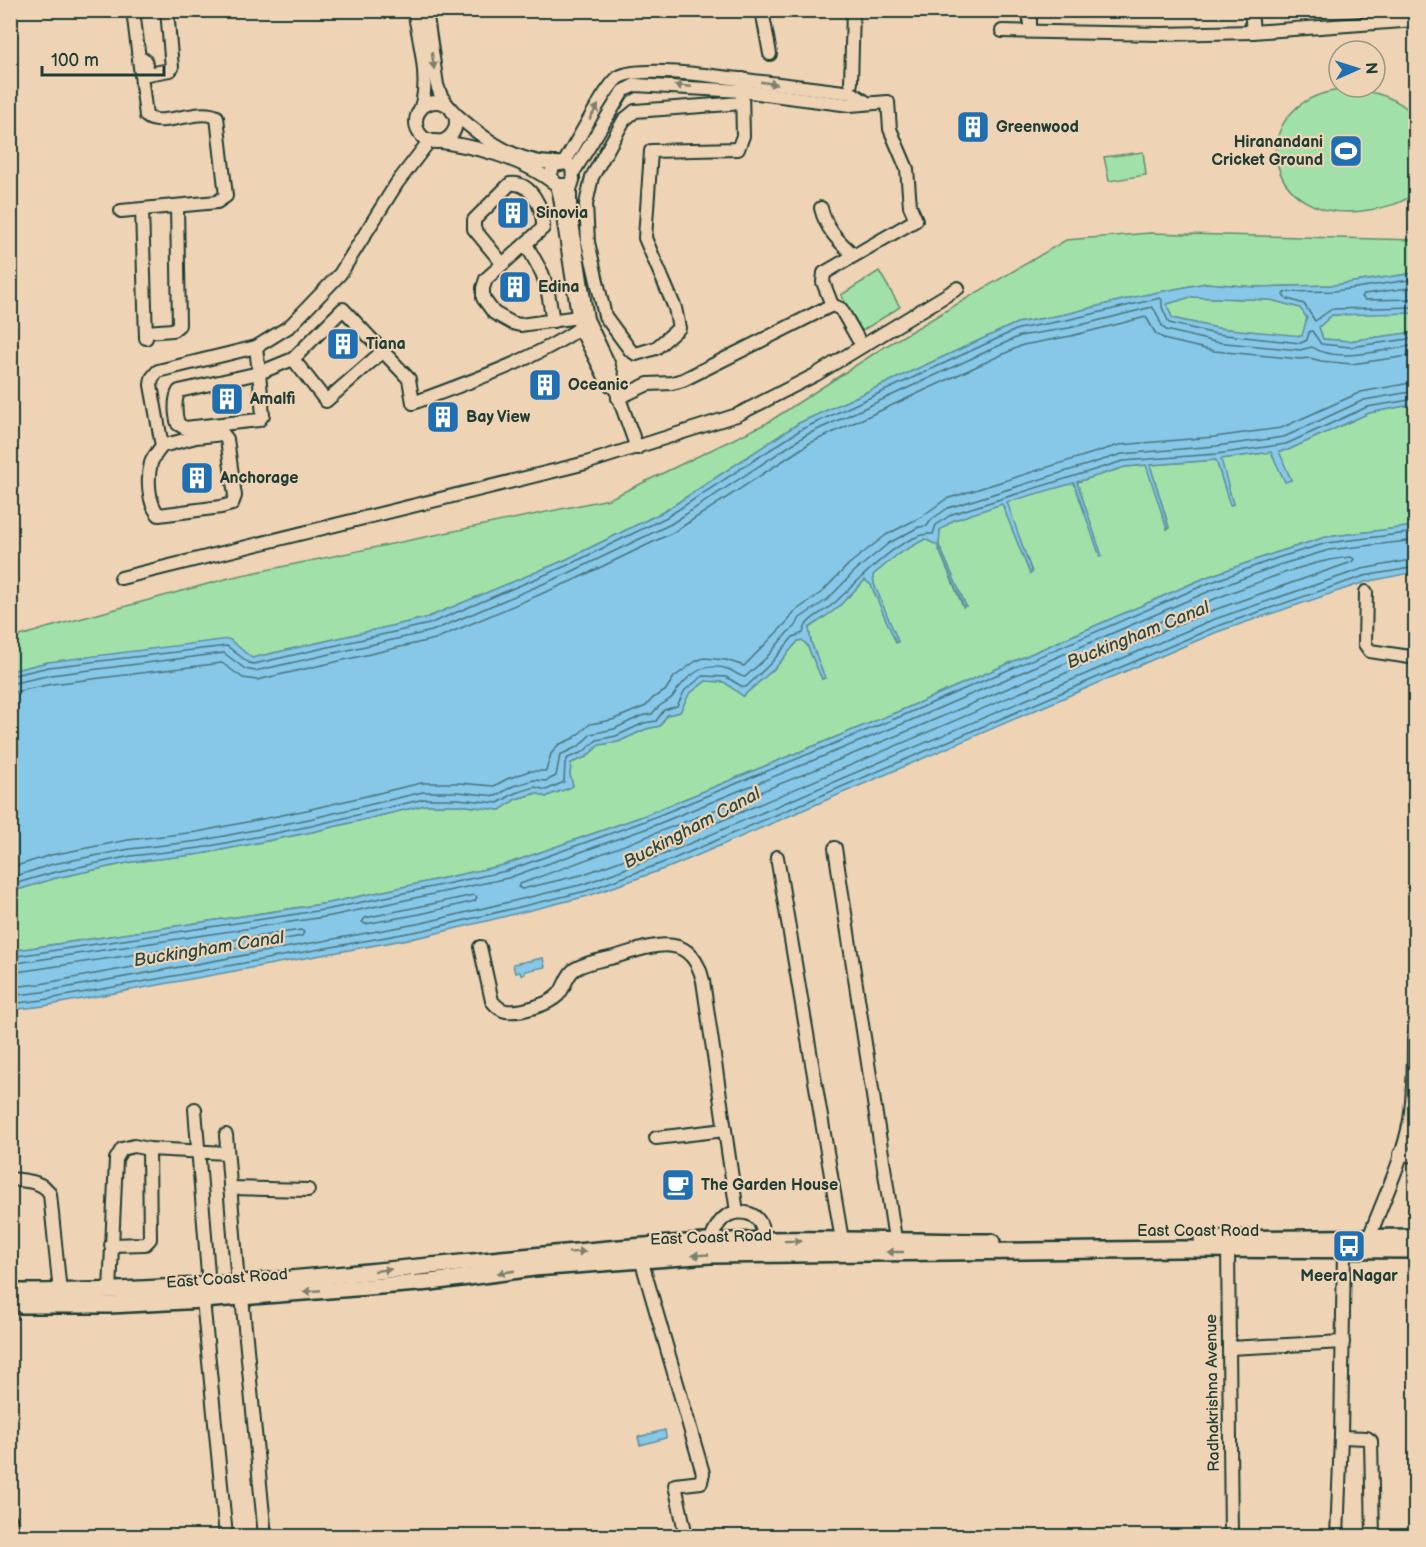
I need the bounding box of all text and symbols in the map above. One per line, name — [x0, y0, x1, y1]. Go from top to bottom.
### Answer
scale bar — [42, 39, 164, 77]
north arrow — [1327, 39, 1387, 99]
text: 100 m — [51, 50, 99, 71]
one-way arrow — [429, 52, 438, 71]
text: N — [1361, 62, 1380, 75]
one-way arrow — [760, 79, 779, 88]
one-way arrow — [674, 81, 693, 91]
one-way arrow — [589, 104, 600, 120]
building icon: Greenwood — [955, 109, 991, 145]
place label: Greenwood — [996, 118, 1079, 137]
place label: Hiranandani Cricket Ground — [1212, 133, 1323, 170]
sports icon: Hiranandani Cricket Ground — [1328, 133, 1364, 169]
building icon: Sinovia — [495, 195, 531, 231]
place label: Sinovia — [536, 204, 588, 223]
building icon: Edina — [497, 269, 533, 305]
place label: Edina — [538, 278, 580, 297]
building icon: Tiana — [325, 326, 361, 362]
place label: Tiana — [366, 335, 406, 354]
building icon: Oceanic — [527, 367, 563, 403]
place label: Oceanic — [568, 376, 629, 395]
building icon: Amalfi — [209, 381, 245, 417]
place label: Amalfi — [249, 390, 296, 409]
building icon: Bay View — [425, 399, 461, 435]
place label: Bay View — [466, 408, 531, 427]
building icon: Anchorage — [179, 460, 215, 496]
place label: Anchorage — [219, 469, 299, 488]
water label: Buckingham Canal — [1064, 596, 1213, 673]
water label: Buckingham Canal — [620, 783, 765, 873]
water label: Buckingham Canal — [132, 927, 286, 971]
cafe icon: The Garden House — [660, 1167, 696, 1203]
place label: The Garden House — [701, 1176, 838, 1195]
street label: East Coast Road — [1137, 1222, 1259, 1241]
street label: East Coast Road — [650, 1226, 772, 1250]
bus stop icon: Meera Nagar — [1331, 1228, 1367, 1264]
one-way arrow — [783, 1236, 802, 1246]
one-way arrow — [568, 1247, 587, 1257]
one-way arrow — [886, 1247, 905, 1257]
one-way arrow — [691, 1251, 710, 1260]
street label: East Coast Road — [165, 1265, 289, 1293]
one-way arrow — [374, 1265, 393, 1275]
one-way arrow — [496, 1267, 515, 1276]
place label: Meera Nagar — [1300, 1267, 1398, 1286]
one-way arrow — [302, 1287, 321, 1296]
street label: Radhakrishna Avenue — [1202, 1313, 1224, 1472]

